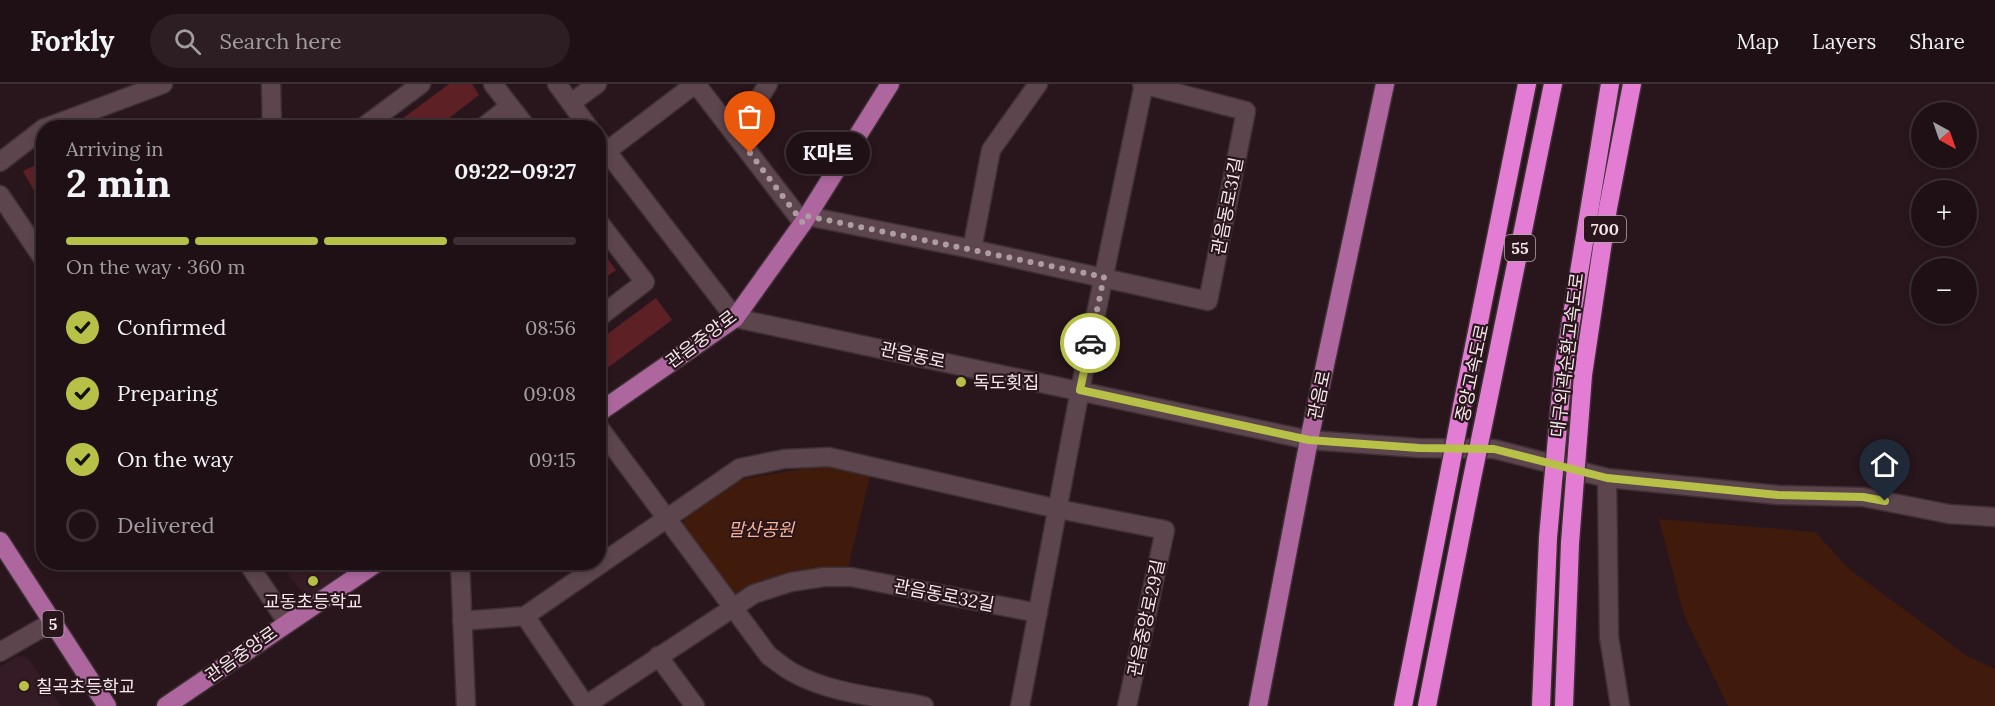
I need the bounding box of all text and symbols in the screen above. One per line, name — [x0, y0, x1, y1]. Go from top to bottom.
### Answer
search box — [150, 14, 570, 68]
text: Forkly — [30, 23, 114, 59]
icon: search — [171, 25, 204, 58]
text: Search here — [219, 27, 342, 55]
text: Map — [1736, 28, 1779, 55]
text: Layers — [1812, 28, 1876, 55]
text: Share — [1909, 28, 1965, 55]
pin — [724, 91, 775, 153]
icon: bag — [733, 100, 766, 133]
north arrow — [1911, 102, 1977, 168]
map controls — [1911, 102, 1977, 324]
callout: K마트 — [786, 132, 870, 174]
text: Arriving in — [66, 136, 163, 161]
text: K마트 — [802, 140, 854, 165]
street label: 관음동로31길 — [1206, 155, 1248, 257]
text: 09:22–09:27 — [454, 157, 576, 185]
text: 2 min — [66, 158, 171, 208]
button: + — [1911, 180, 1977, 246]
road number: 700 — [1584, 216, 1626, 242]
road number: 55 — [1505, 235, 1535, 261]
text: On the way · 360 m — [66, 254, 245, 279]
button: − — [1911, 258, 1977, 324]
street label: 대구외곽순환고속도로 — [1545, 271, 1589, 439]
street label: 관음중앙로 — [661, 305, 741, 373]
icon: check — [66, 311, 99, 344]
text: Confirmed — [117, 313, 226, 341]
courier — [1060, 313, 1120, 373]
text: 08:56 — [525, 315, 576, 340]
street label: 중앙고속도로 — [1450, 322, 1494, 424]
icon: car — [1074, 327, 1107, 360]
street label: 관음동로 — [878, 337, 948, 373]
street label: 관음로 — [1303, 368, 1335, 422]
place label: 독도횟집 — [973, 371, 1039, 394]
marker: 독도횟집 — [954, 375, 968, 389]
icon: check — [66, 377, 99, 410]
text: Preparing — [117, 379, 217, 407]
text: 09:08 — [523, 381, 576, 406]
pin — [1859, 439, 1910, 501]
icon: check — [66, 443, 99, 476]
text: On the way — [117, 445, 233, 473]
text: 09:15 — [529, 447, 576, 472]
icon: home — [1868, 448, 1901, 481]
text: Delivered — [117, 511, 215, 539]
park label: 말산공원 — [728, 518, 796, 541]
street label: 관음중앙로29길 — [1122, 557, 1170, 679]
marker: 교동초등학교 — [306, 574, 320, 588]
street label: 관음동로32길 — [891, 574, 997, 616]
place label: 교동초등학교 — [263, 590, 363, 613]
road number: 5 — [42, 611, 64, 637]
street label: 관음중앙로 — [200, 621, 282, 687]
place label: 칠곡초등학교 — [36, 675, 135, 698]
marker: 칠곡초등학교 — [17, 679, 31, 693]

